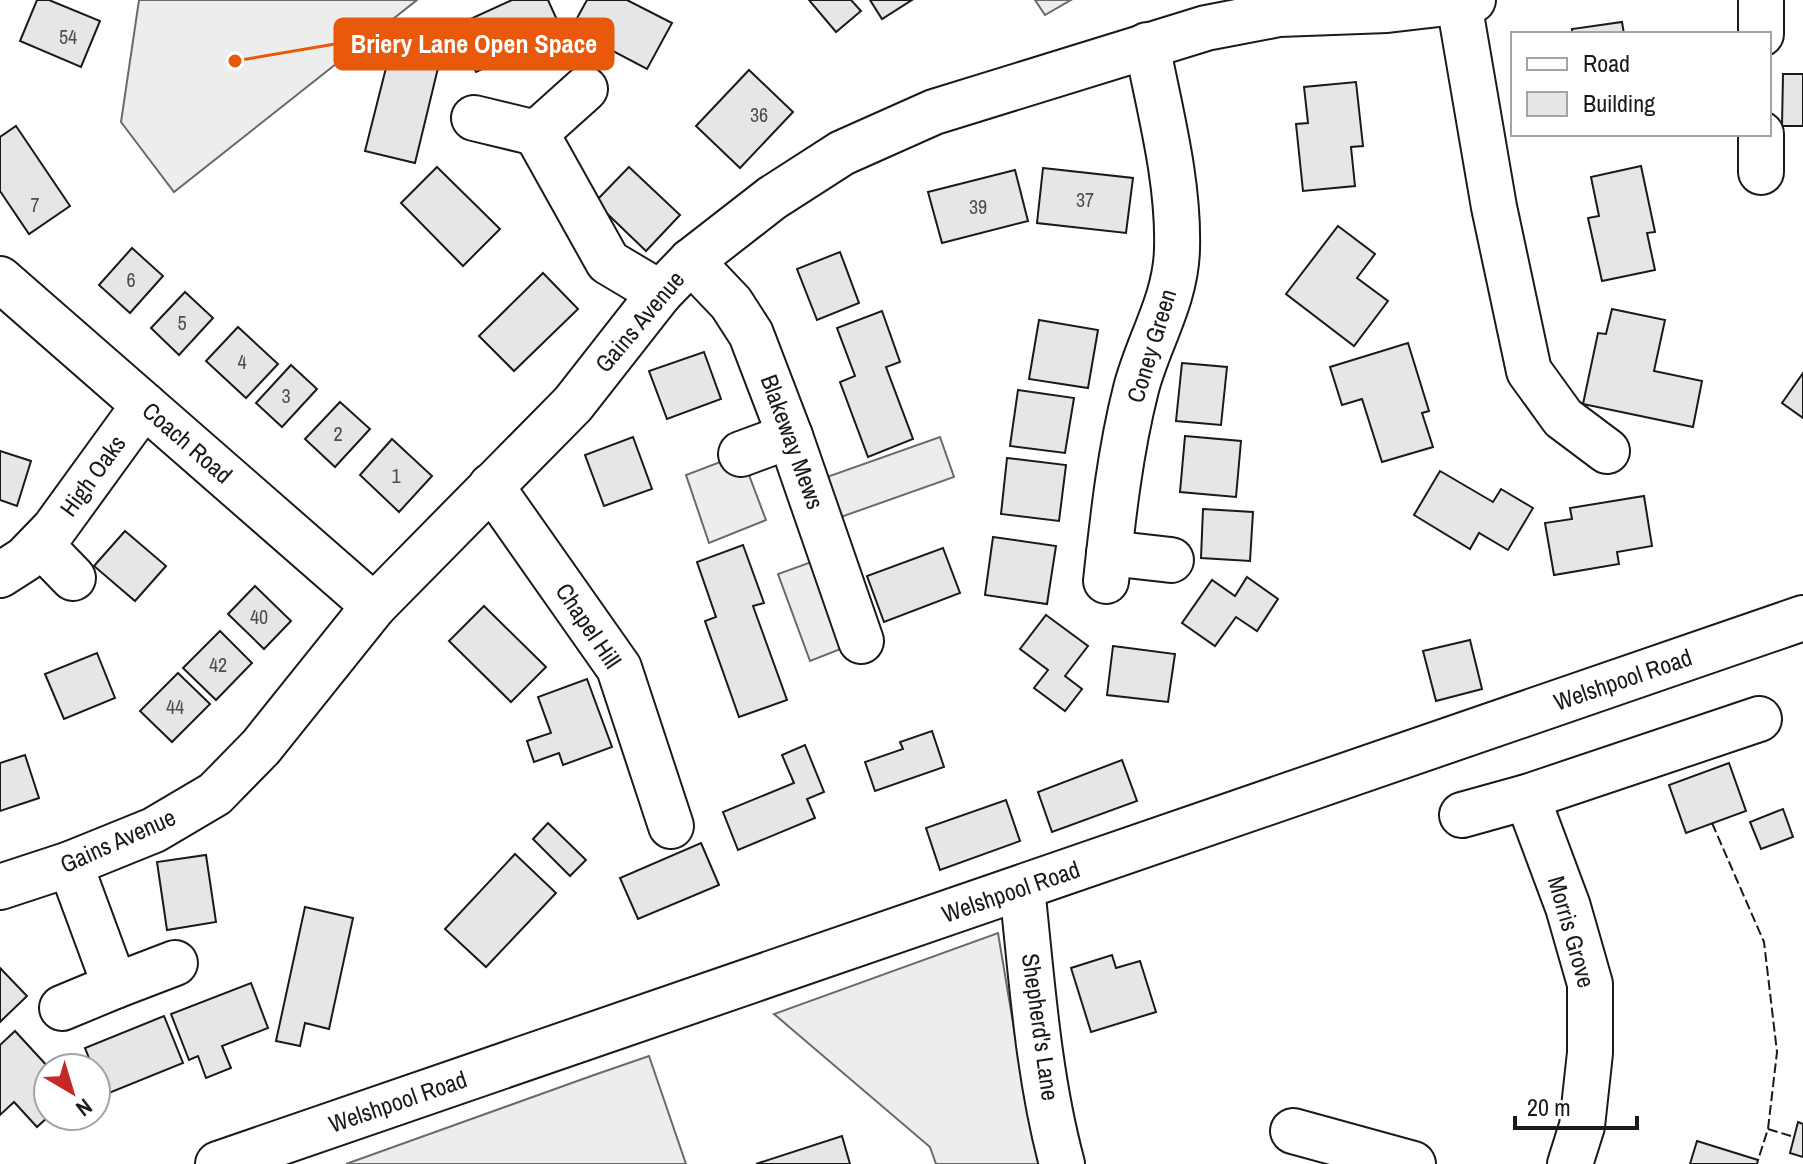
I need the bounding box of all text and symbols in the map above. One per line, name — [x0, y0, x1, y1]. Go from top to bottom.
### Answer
callout: Briery Lane Open Space — [335, 19, 613, 69]
house number: 54 — [59, 23, 77, 50]
text: Briery Lane Open Space — [351, 26, 597, 61]
legend — [1511, 32, 1771, 136]
text: Road — [1583, 47, 1630, 79]
text: Building — [1583, 87, 1655, 119]
house number: 36 — [750, 101, 768, 128]
house number: 37 — [1076, 186, 1094, 213]
house number: 7 — [30, 191, 40, 218]
house number: 39 — [969, 193, 987, 220]
street label: Gains Avenue — [587, 264, 691, 379]
house number: 6 — [126, 266, 136, 293]
street label: Coney Green — [1119, 285, 1183, 406]
house number: 5 — [177, 309, 187, 336]
house number: 4 — [237, 348, 247, 375]
street label: Blakeway Mews — [754, 370, 832, 513]
house number: 3 — [281, 382, 291, 409]
street label: Coach Road — [136, 394, 239, 490]
house number: 2 — [333, 420, 343, 447]
street label: High Oaks — [52, 428, 132, 522]
house number: 1 — [391, 462, 401, 489]
street label: Chapel Hill — [549, 577, 629, 674]
house number: 40 — [250, 603, 268, 630]
street label: Welshpool Road — [1549, 640, 1696, 718]
house number: 42 — [209, 651, 227, 678]
house number: 44 — [166, 693, 184, 720]
street label: Gains Avenue — [55, 800, 180, 880]
street label: Welshpool Road — [937, 852, 1084, 930]
street label: Morris Grove — [1541, 872, 1603, 991]
street label: Shepherd's Lane — [1015, 951, 1067, 1102]
north arrow — [32, 1052, 112, 1132]
street label: Welshpool Road — [324, 1062, 471, 1140]
scale bar — [1515, 1080, 1637, 1130]
text: 20 m — [1527, 1091, 1571, 1123]
text: N — [70, 1092, 99, 1124]

